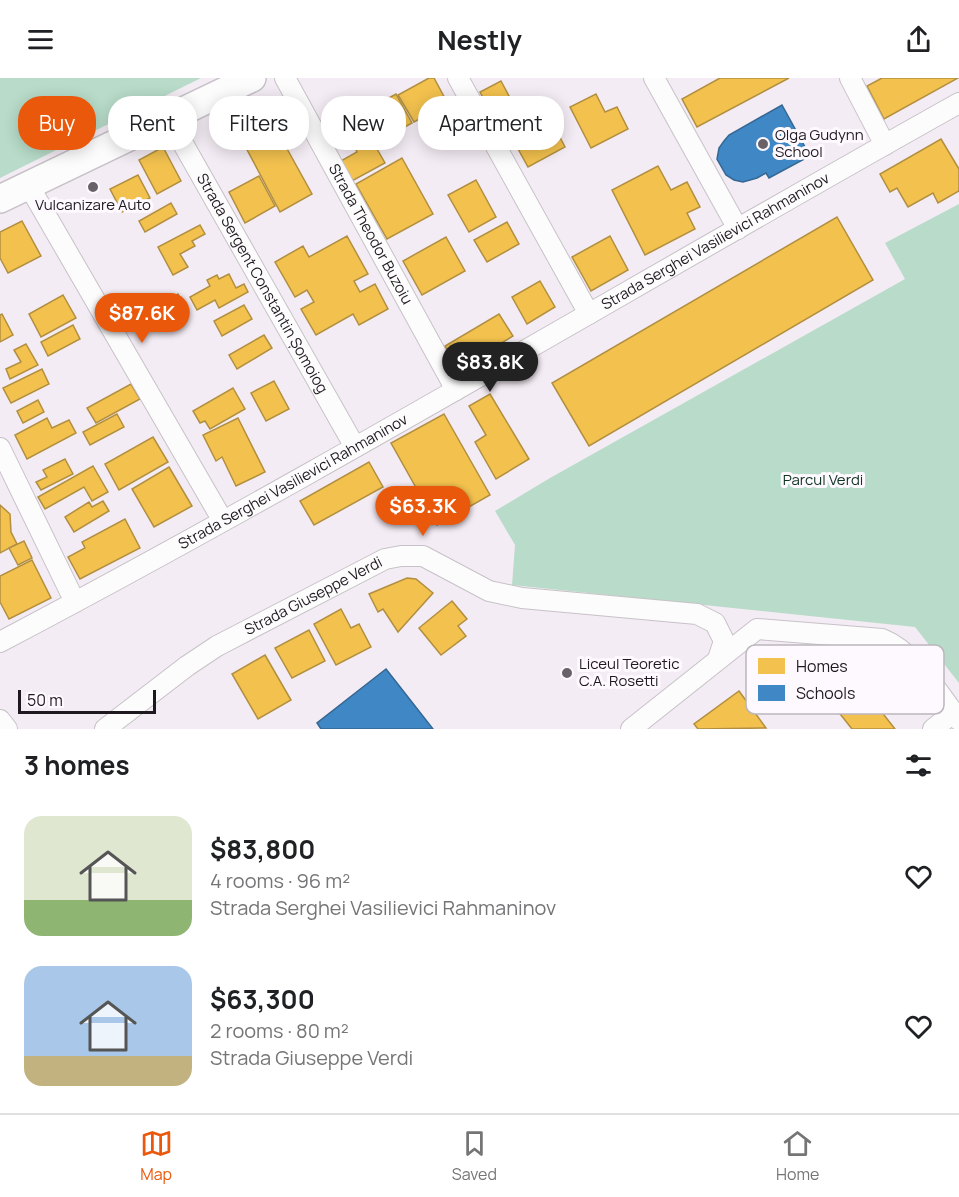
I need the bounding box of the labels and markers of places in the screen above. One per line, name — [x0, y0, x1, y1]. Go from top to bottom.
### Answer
place label: Olga Gudynn School — [775, 124, 864, 162]
marker: Olga Gudynn School — [756, 137, 770, 151]
marker: Vulcanizare Auto — [86, 180, 100, 194]
place label: Vulcanizare Auto — [35, 194, 151, 215]
pin: $87.6K — [93, 293, 191, 344]
pin: $83.8K — [441, 342, 539, 393]
pin: $63.3K — [374, 486, 472, 537]
place label: Liceul Teoretic C.A. Rosetti — [579, 653, 680, 691]
marker: Liceul Teoretic C.A. Rosetti — [560, 666, 574, 680]

